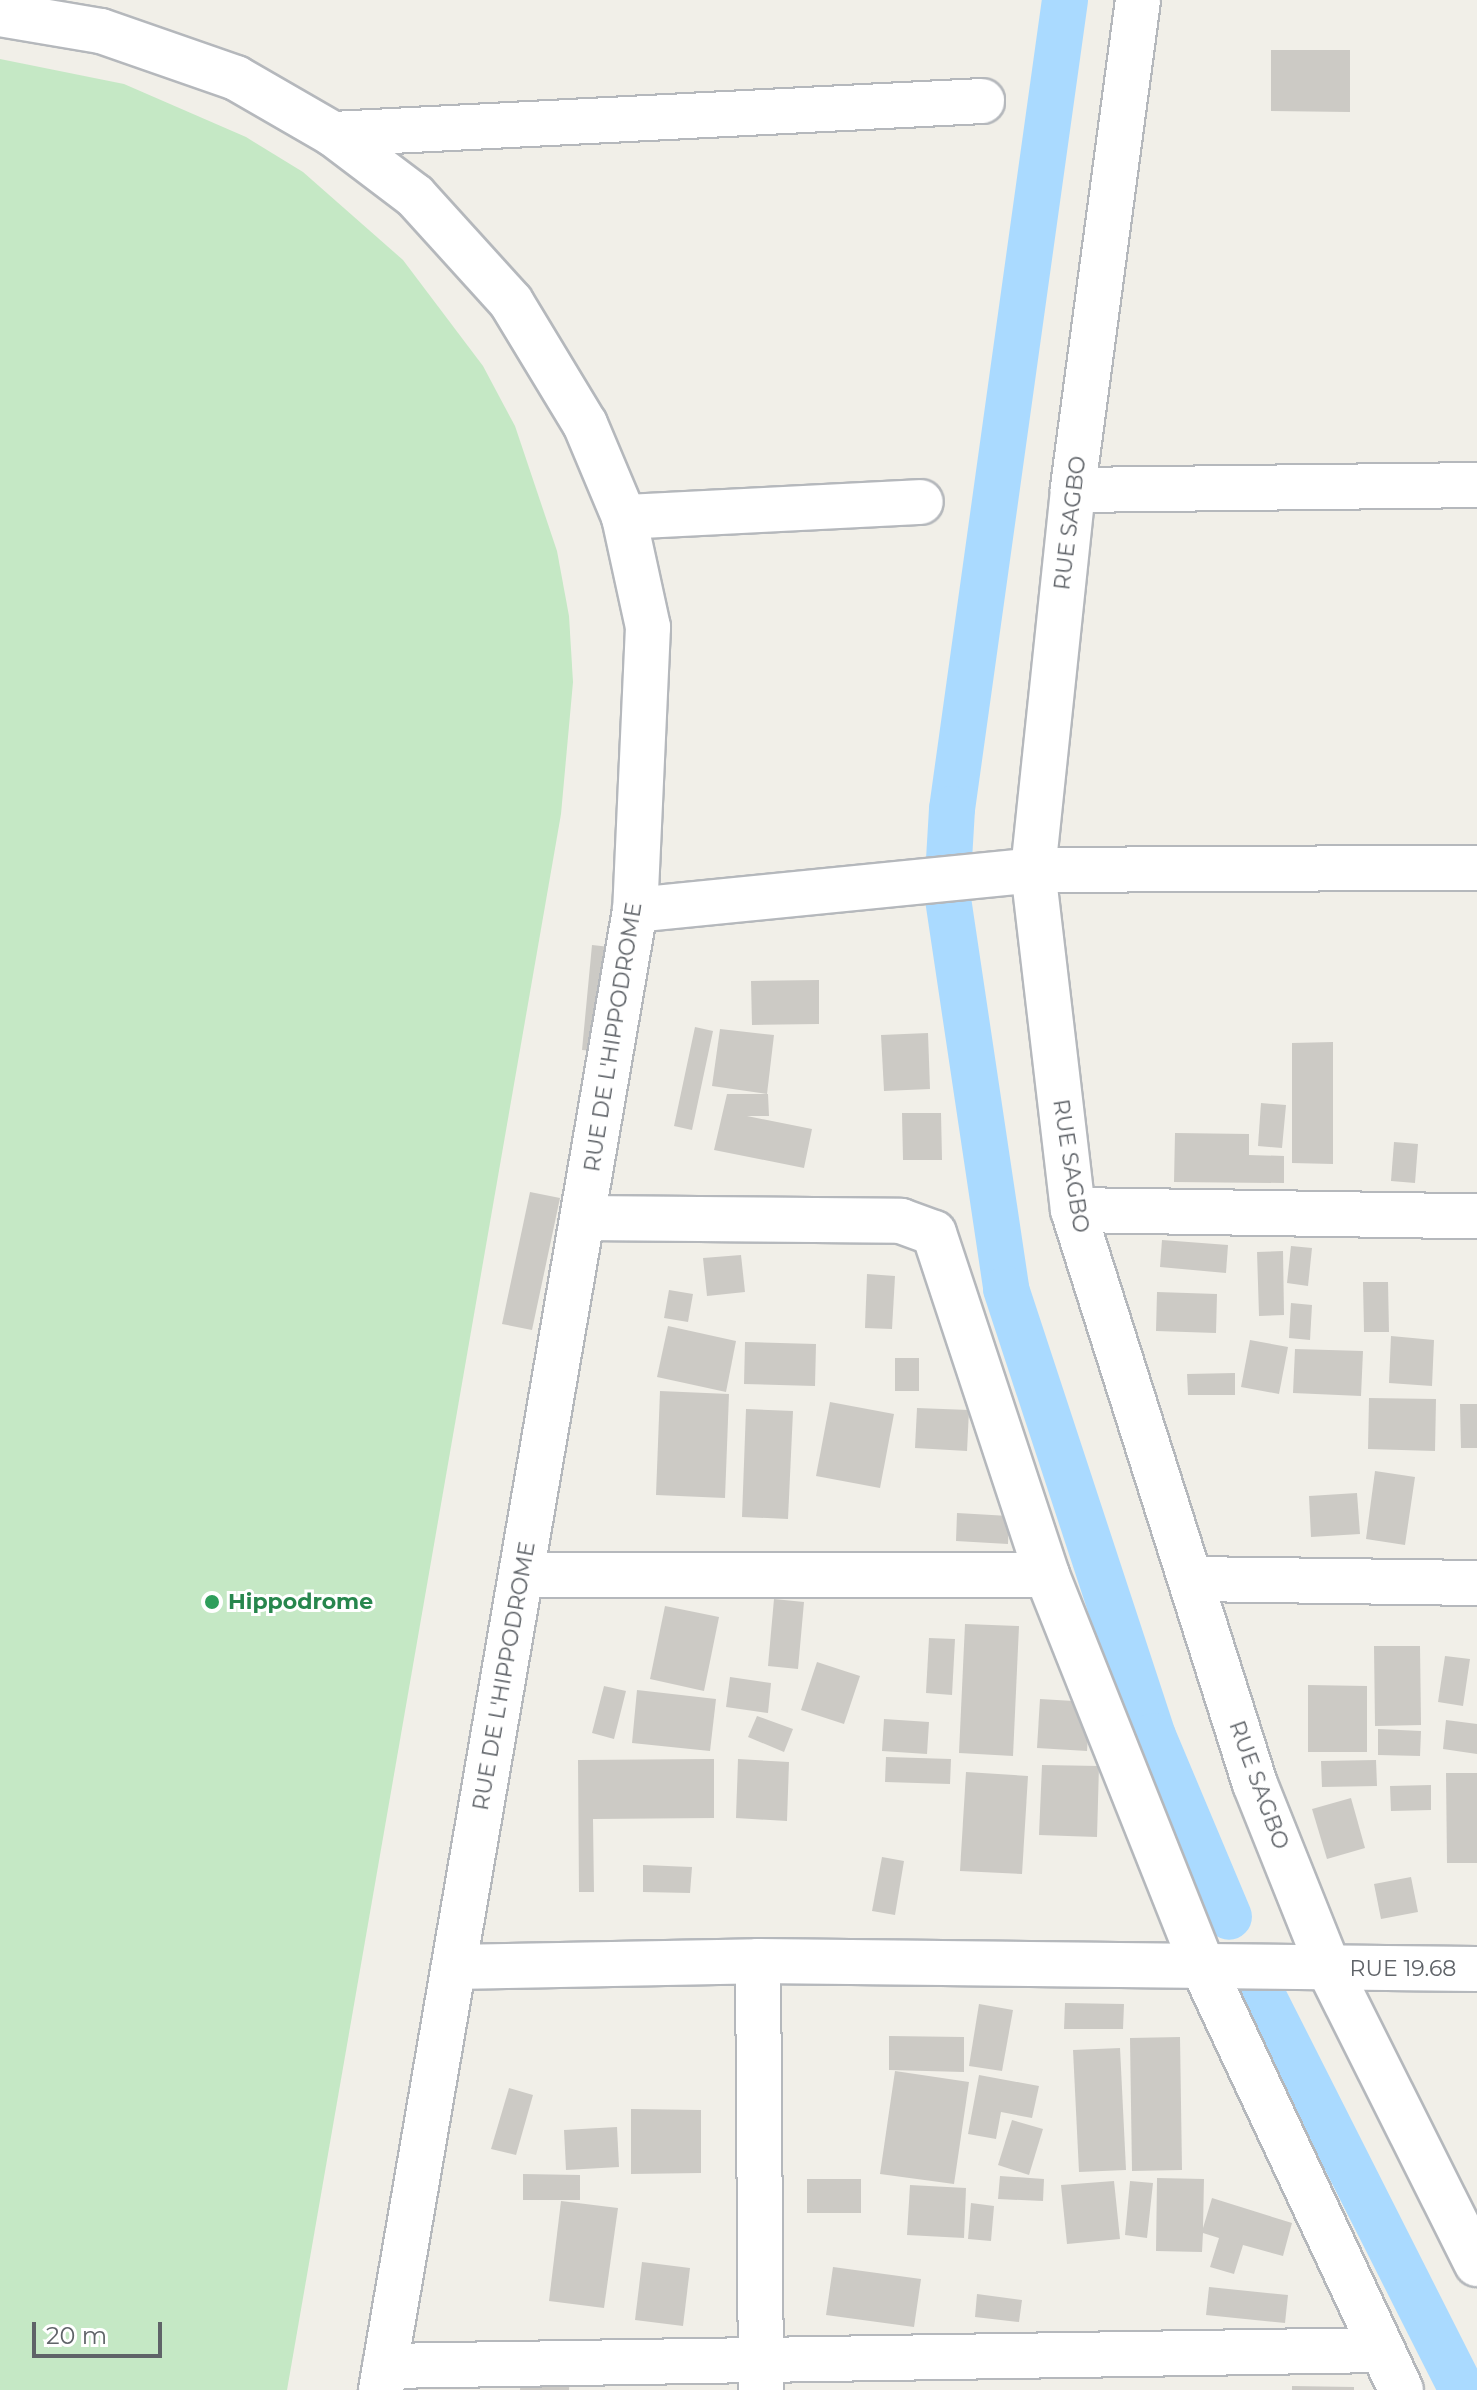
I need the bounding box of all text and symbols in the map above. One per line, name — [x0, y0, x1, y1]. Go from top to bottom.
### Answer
street label: RUE SAGBO — [1049, 454, 1091, 592]
street label: RUE DE L'HIPPODROME — [579, 900, 647, 1174]
street label: RUE SAGBO — [1047, 1097, 1095, 1235]
street label: RUE DE L'HIPPODROME — [467, 1540, 541, 1812]
place label: Hippodrome — [228, 1589, 373, 1615]
marker: Hippodrome — [203, 1593, 221, 1611]
street label: RUE SAGBO — [1224, 1717, 1294, 1853]
street label: RUE 19.68 — [1350, 1956, 1456, 1982]
scale bar — [36, 2306, 166, 2356]
text: 20 m — [46, 2321, 107, 2350]

